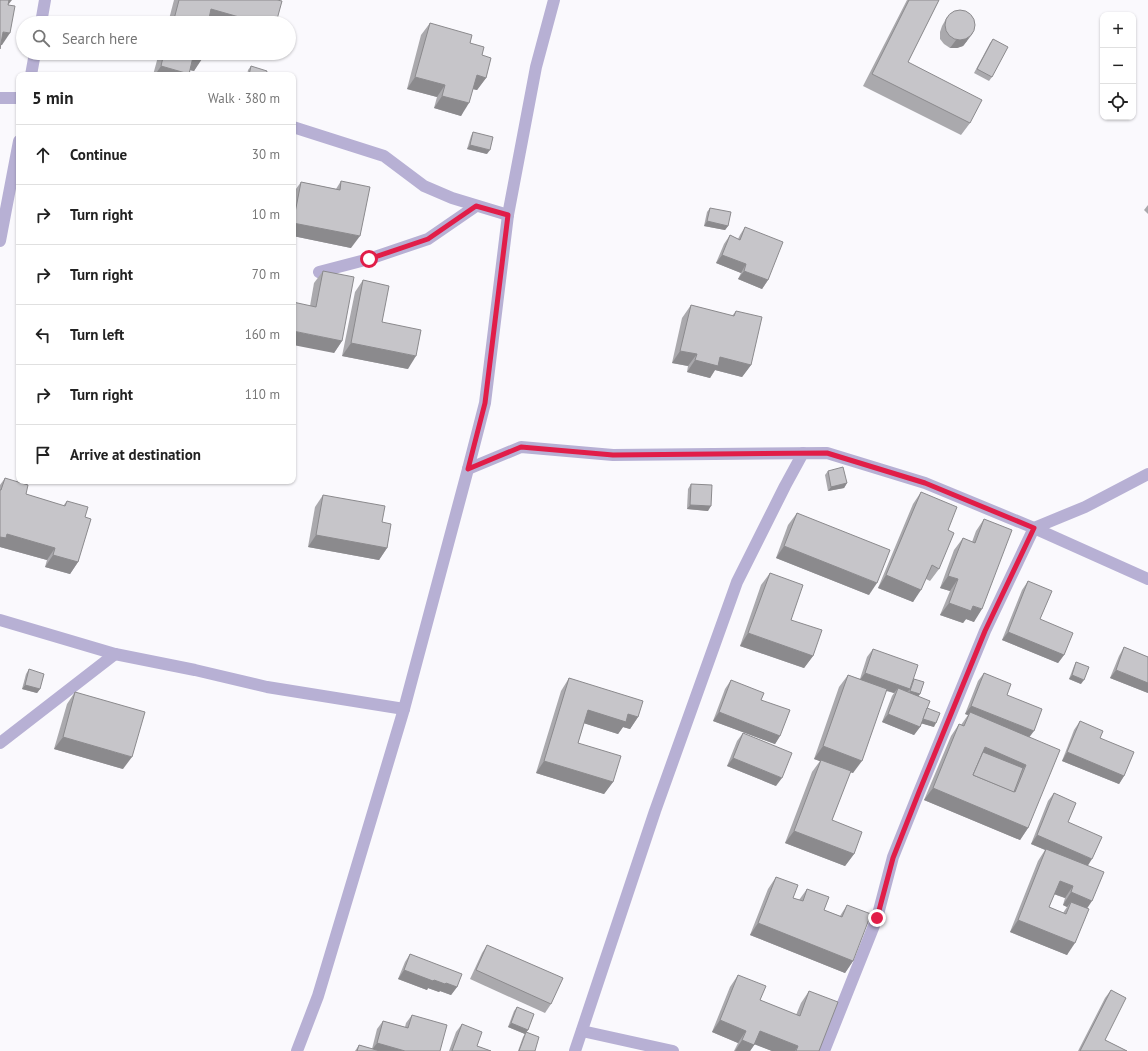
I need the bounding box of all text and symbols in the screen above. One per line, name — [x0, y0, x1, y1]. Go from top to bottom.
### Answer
map controls — [1100, 12, 1136, 120]
button: + — [1100, 12, 1136, 48]
search box — [16, 16, 296, 60]
icon: search — [30, 27, 52, 49]
text: Search here — [62, 29, 138, 48]
button: − — [1100, 48, 1136, 84]
button: locate — [1100, 84, 1136, 120]
text: 5 min — [32, 87, 73, 109]
text: Walk · 380 m — [208, 90, 280, 107]
icon: ahead — [32, 144, 54, 166]
text: Continue — [70, 145, 127, 164]
text: 30 m — [252, 146, 280, 163]
icon: right — [32, 204, 54, 226]
text: Turn right — [70, 205, 133, 224]
text: 10 m — [252, 206, 280, 223]
route start — [360, 250, 378, 268]
icon: right — [32, 264, 54, 286]
text: Turn right — [70, 265, 133, 284]
text: 70 m — [252, 266, 280, 283]
icon: left — [32, 324, 54, 346]
text: Turn left — [70, 325, 124, 344]
text: 160 m — [245, 326, 280, 343]
icon: right — [32, 384, 54, 406]
text: Turn right — [70, 385, 133, 404]
text: 110 m — [245, 386, 280, 403]
icon: arrive — [32, 444, 54, 466]
text: Arrive at destination — [70, 445, 201, 464]
route end — [868, 909, 886, 927]

